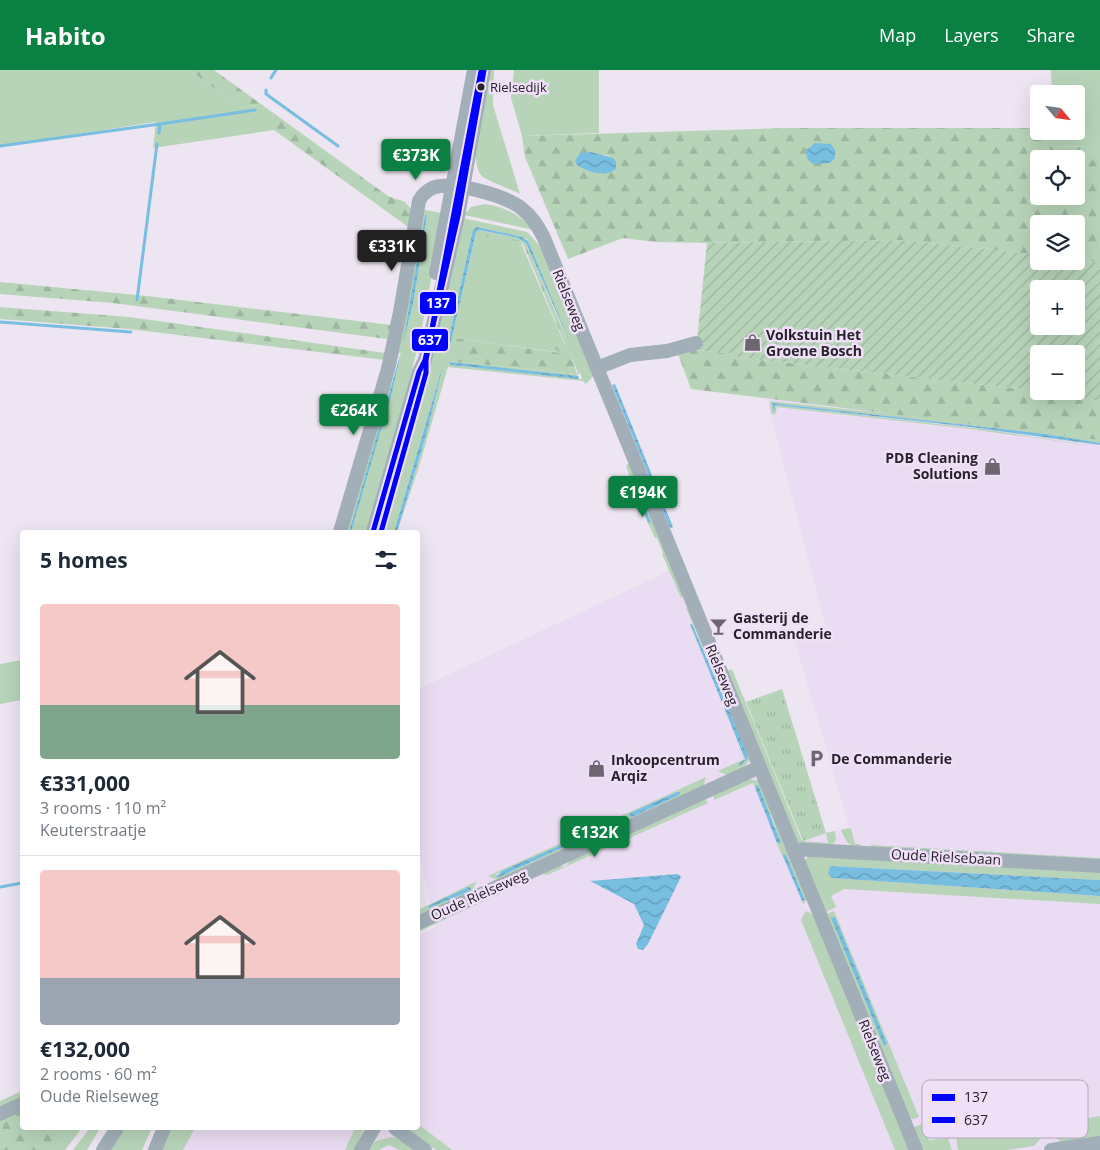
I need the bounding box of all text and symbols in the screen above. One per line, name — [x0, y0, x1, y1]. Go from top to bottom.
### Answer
text: Habito — [25, 19, 106, 52]
text: Map — [879, 23, 916, 47]
text: Layers — [944, 23, 999, 47]
text: Share — [1027, 23, 1075, 47]
place label: Rielsedijk — [490, 78, 547, 96]
marker: Rielsedijk — [476, 82, 486, 92]
north arrow — [1030, 85, 1085, 140]
map controls — [1030, 85, 1085, 400]
pin: €373K — [381, 138, 451, 181]
text: €373K — [392, 144, 440, 166]
button: locate — [1030, 150, 1085, 205]
button: layers — [1030, 215, 1085, 270]
pin: €331K — [357, 230, 427, 272]
text: €331K — [368, 235, 416, 257]
street label: Rielseweg — [549, 266, 590, 334]
button: + — [1030, 280, 1085, 335]
line badge: 137 — [419, 291, 457, 315]
text: 137 — [426, 293, 450, 312]
place label: Volkstuin Het Groene Bosch — [766, 325, 862, 360]
line badge: 637 — [411, 328, 449, 352]
text: 637 — [418, 330, 442, 349]
shop icon: Volkstuin Het Groene Bosch — [742, 333, 762, 353]
button: − — [1030, 345, 1085, 400]
pin: €264K — [319, 394, 389, 436]
text: €264K — [330, 399, 378, 421]
place label: PDB Cleaning Solutions — [885, 448, 978, 483]
shop icon: PDB Cleaning Solutions — [982, 456, 1002, 476]
pin: €194K — [608, 476, 678, 518]
text: €194K — [619, 481, 667, 503]
text: 5 homes — [40, 546, 128, 574]
icon: filters — [372, 546, 400, 574]
place label: Gasterij de Commanderie — [733, 608, 832, 643]
bar icon: Gasterij de Commanderie — [709, 616, 729, 636]
icon: home — [175, 637, 265, 727]
street label: Rielseweg — [702, 641, 743, 709]
parking icon: De Commanderie — [807, 749, 827, 769]
place label: De Commanderie — [831, 749, 952, 768]
place label: Inkoopcentrum Arqiz — [611, 750, 720, 785]
shop icon: Inkoopcentrum Arqiz — [587, 758, 607, 778]
text: €331,000 — [40, 769, 130, 797]
text: 3 rooms · 110 m² — [40, 797, 166, 819]
pin: €132K — [560, 816, 630, 858]
text: Keuterstraatje — [40, 819, 146, 841]
text: €132K — [571, 821, 619, 843]
street label: Oude Rielsebaan — [890, 844, 1002, 869]
street label: Oude Rielseweg — [427, 865, 531, 924]
icon: home — [175, 902, 265, 992]
street label: Rielseweg — [855, 1016, 896, 1084]
text: €132,000 — [40, 1035, 130, 1063]
text: 2 rooms · 60 m² — [40, 1063, 157, 1085]
legend — [922, 1080, 1088, 1138]
text: Oude Rielseweg — [40, 1085, 159, 1107]
text: 137 — [964, 1087, 988, 1106]
text: 637 — [964, 1110, 988, 1129]

